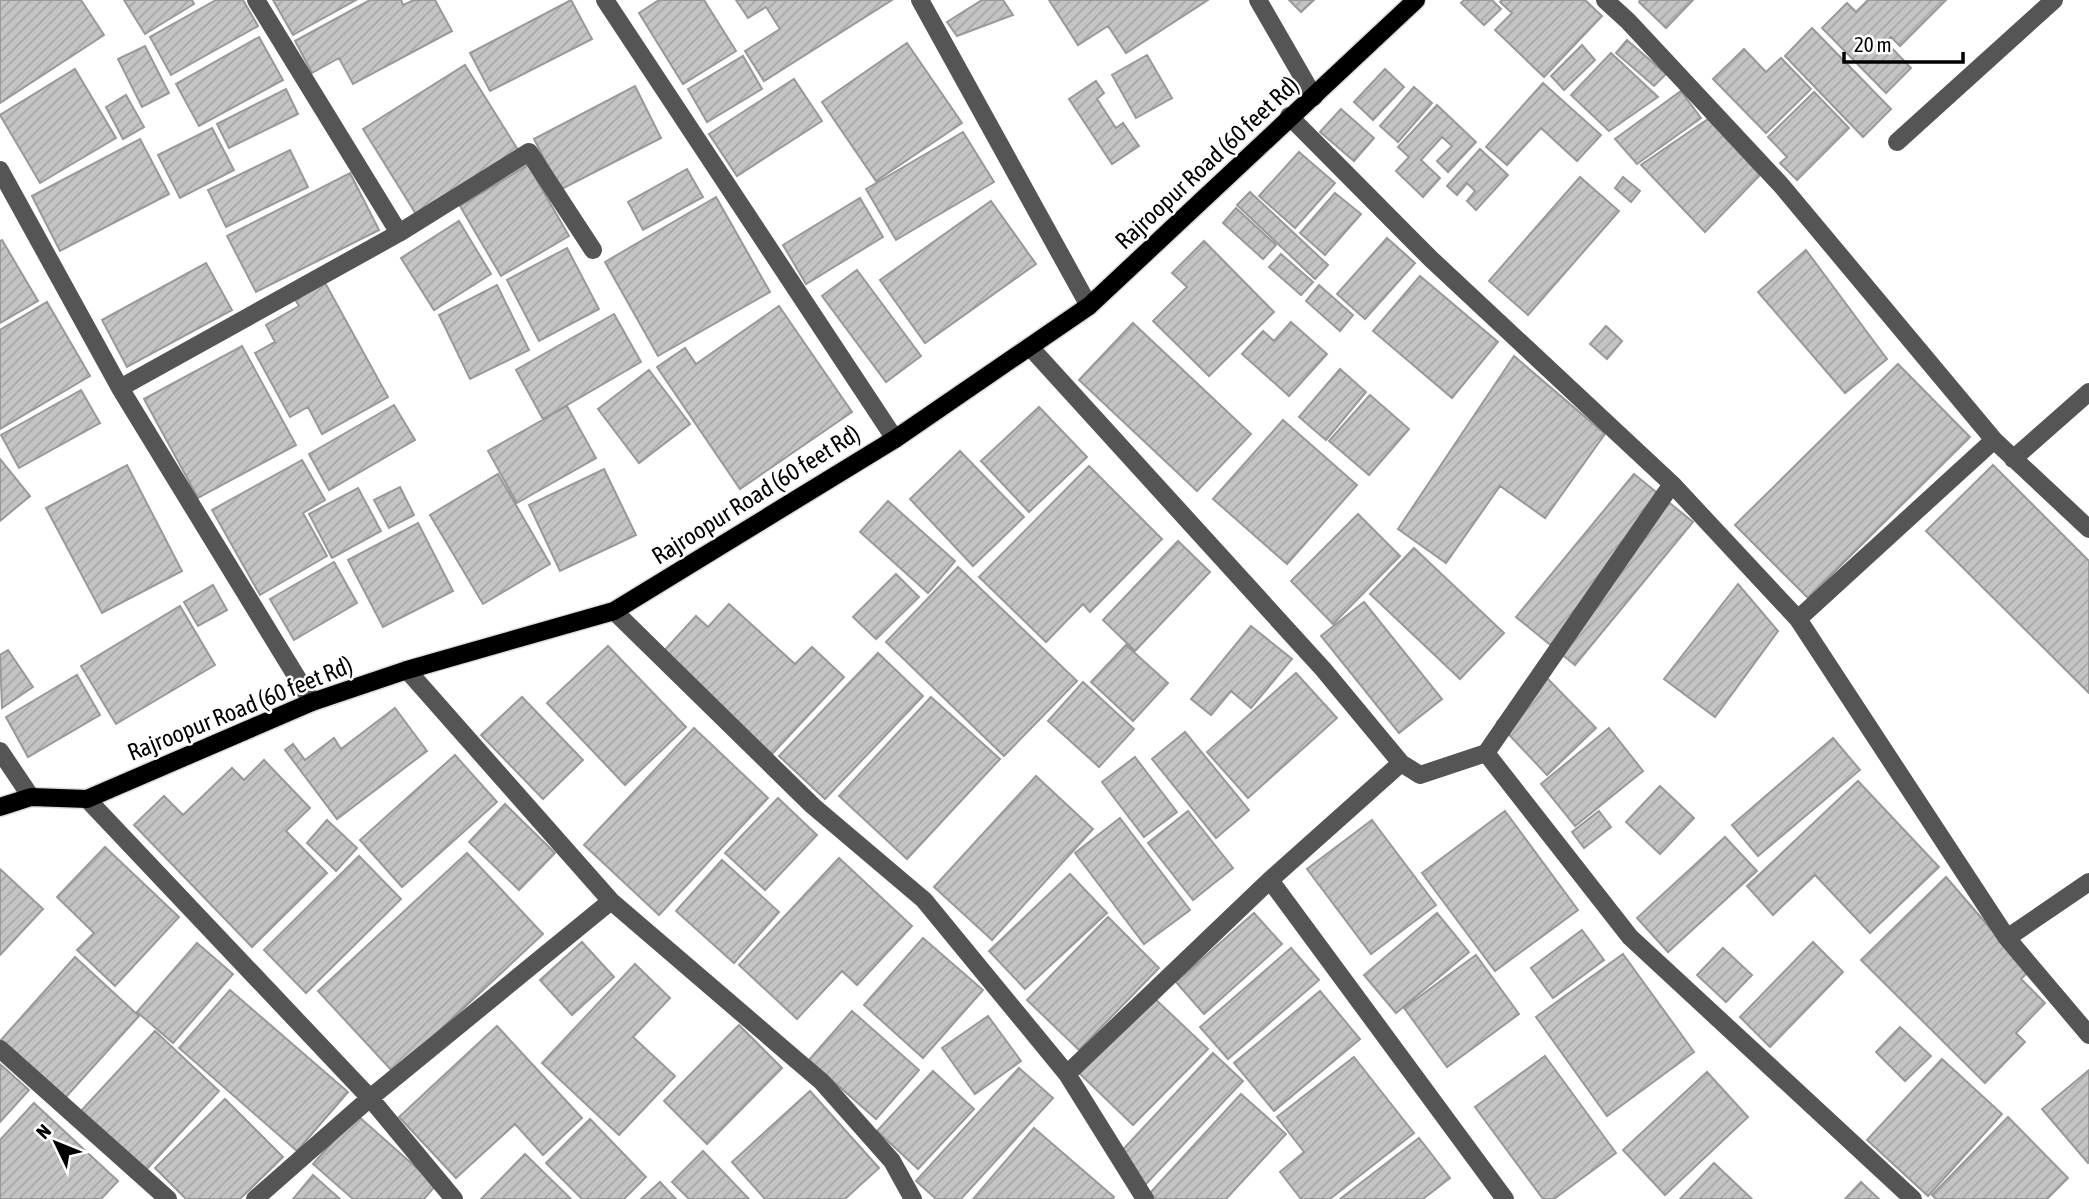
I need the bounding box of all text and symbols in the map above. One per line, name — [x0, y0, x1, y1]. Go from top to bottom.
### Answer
scale bar — [1844, 21, 1963, 65]
text: 20 m — [1854, 32, 1892, 56]
street label: Rajroopur Road (60 feet Rd) — [1110, 71, 1304, 254]
street label: Rajroopur Road (60 feet Rd) — [647, 420, 865, 570]
street label: Rajroopur Road (60 feet Rd) — [123, 651, 356, 766]
north arrow — [21, 1108, 91, 1178]
text: N — [32, 1120, 55, 1143]

